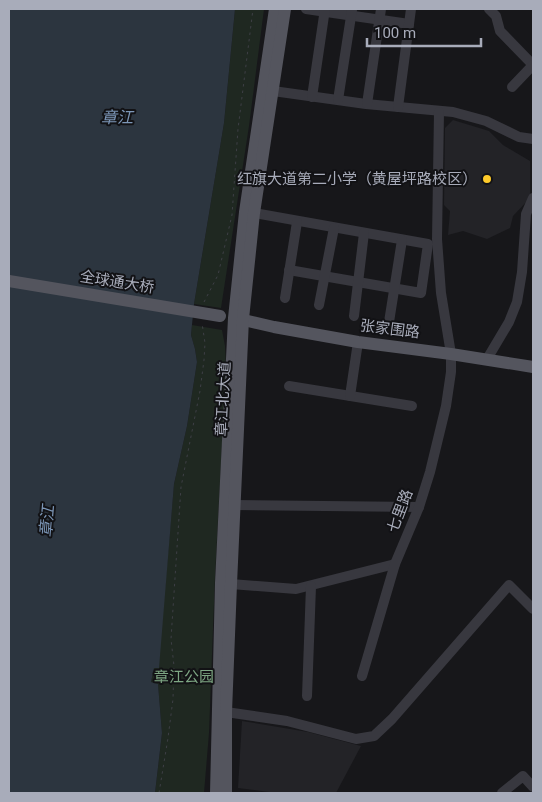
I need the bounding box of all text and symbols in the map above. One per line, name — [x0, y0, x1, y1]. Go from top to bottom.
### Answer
scale bar — [367, 15, 481, 47]
text: 100 m — [374, 24, 416, 42]
water label: 章江 — [101, 108, 135, 127]
place label: 红旗大道第二小学（黄屋坪路校区） — [237, 170, 477, 188]
marker: 红旗大道第二小学（黄屋坪路校区） — [481, 173, 493, 185]
street label: 全球通大桥 — [79, 267, 155, 297]
street label: 张家围路 — [359, 316, 421, 342]
street label: 章江北大道 — [212, 361, 234, 437]
street label: 七里路 — [384, 487, 416, 535]
water label: 章江 — [36, 502, 58, 538]
park label: 章江公园 — [154, 668, 214, 686]

